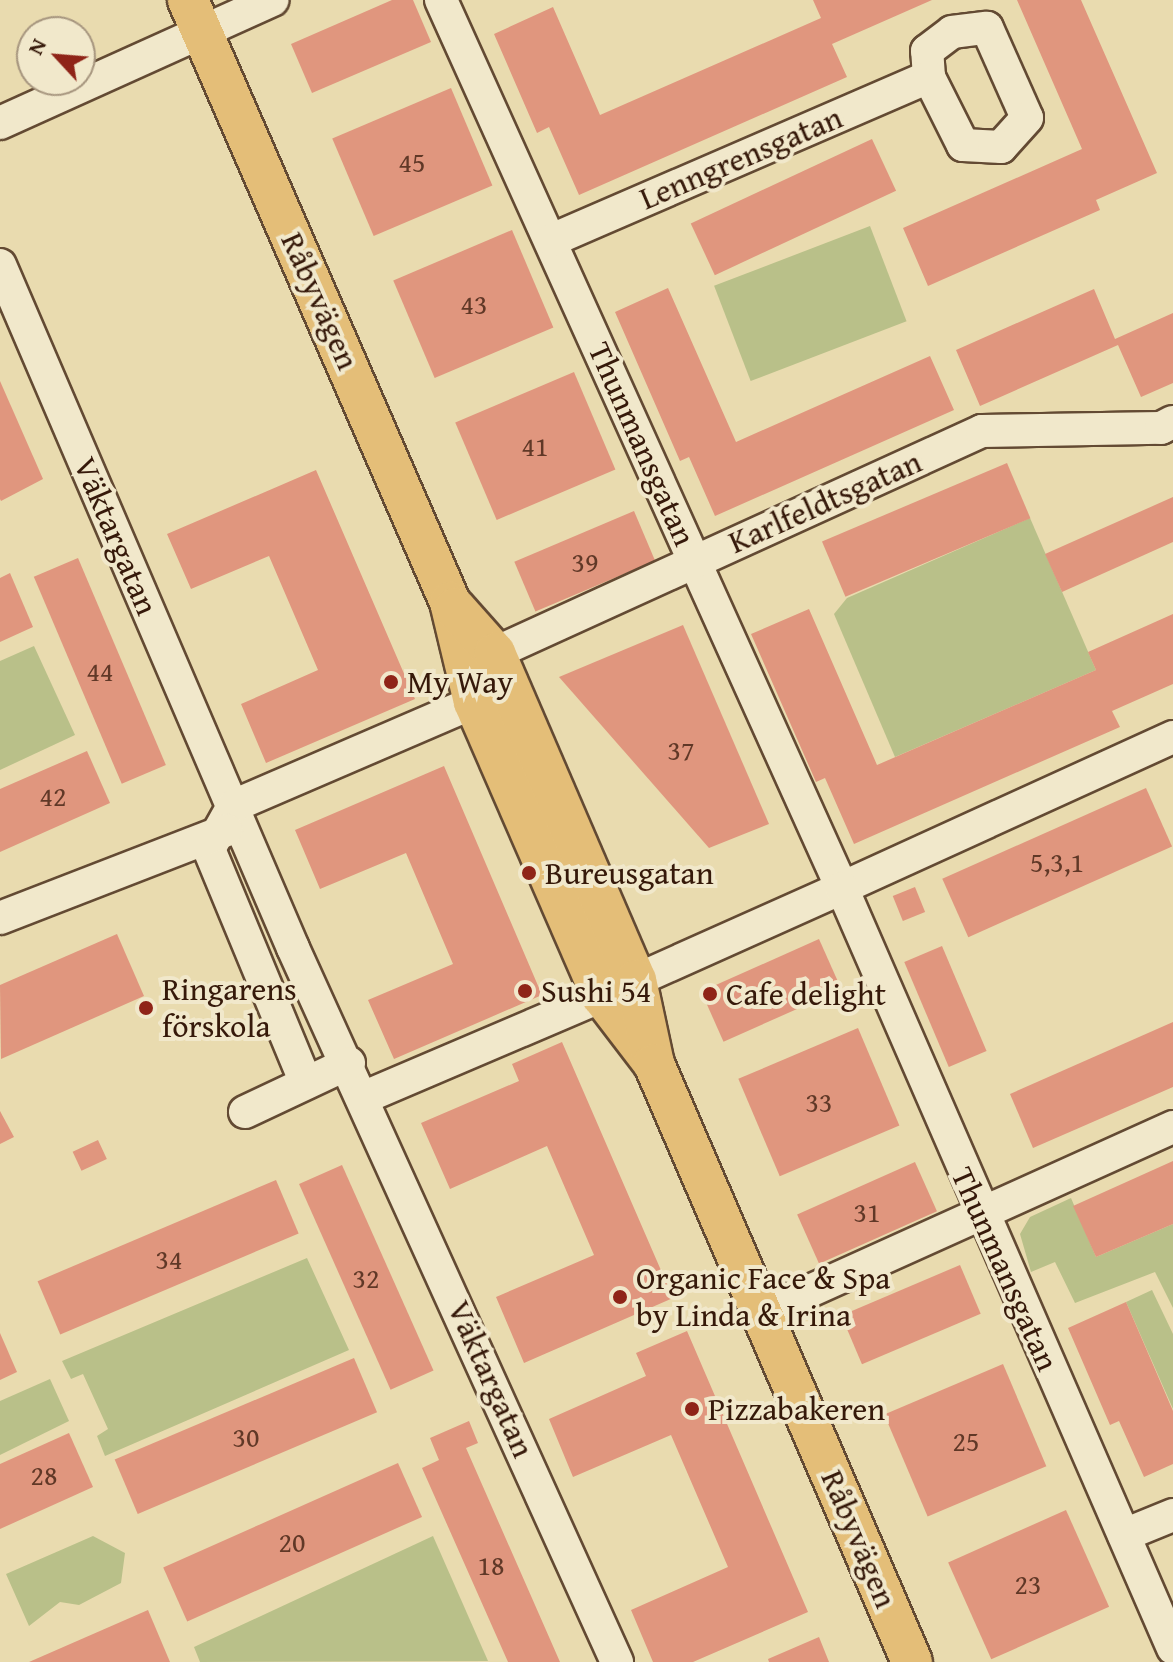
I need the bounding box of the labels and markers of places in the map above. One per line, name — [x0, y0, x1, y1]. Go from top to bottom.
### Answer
place label: My Way — [407, 663, 513, 701]
marker: My Way — [382, 673, 400, 691]
place label: Bureusgatan — [545, 854, 714, 892]
marker: Bureusgatan — [520, 864, 538, 882]
place label: Ringarens förskola — [162, 971, 297, 1046]
place label: Sushi 54 — [541, 972, 651, 1010]
place label: Cafe delight — [726, 975, 886, 1013]
marker: Sushi 54 — [516, 982, 534, 1000]
marker: Cafe delight — [701, 985, 719, 1003]
marker: Ringarens förskola — [137, 999, 155, 1017]
place label: Organic Face & Spa by Linda & Irina — [636, 1260, 890, 1335]
marker: Organic Face & Spa by Linda & Irina — [611, 1288, 629, 1306]
place label: Pizzabakeren — [708, 1390, 885, 1428]
marker: Pizzabakeren — [683, 1400, 701, 1418]

